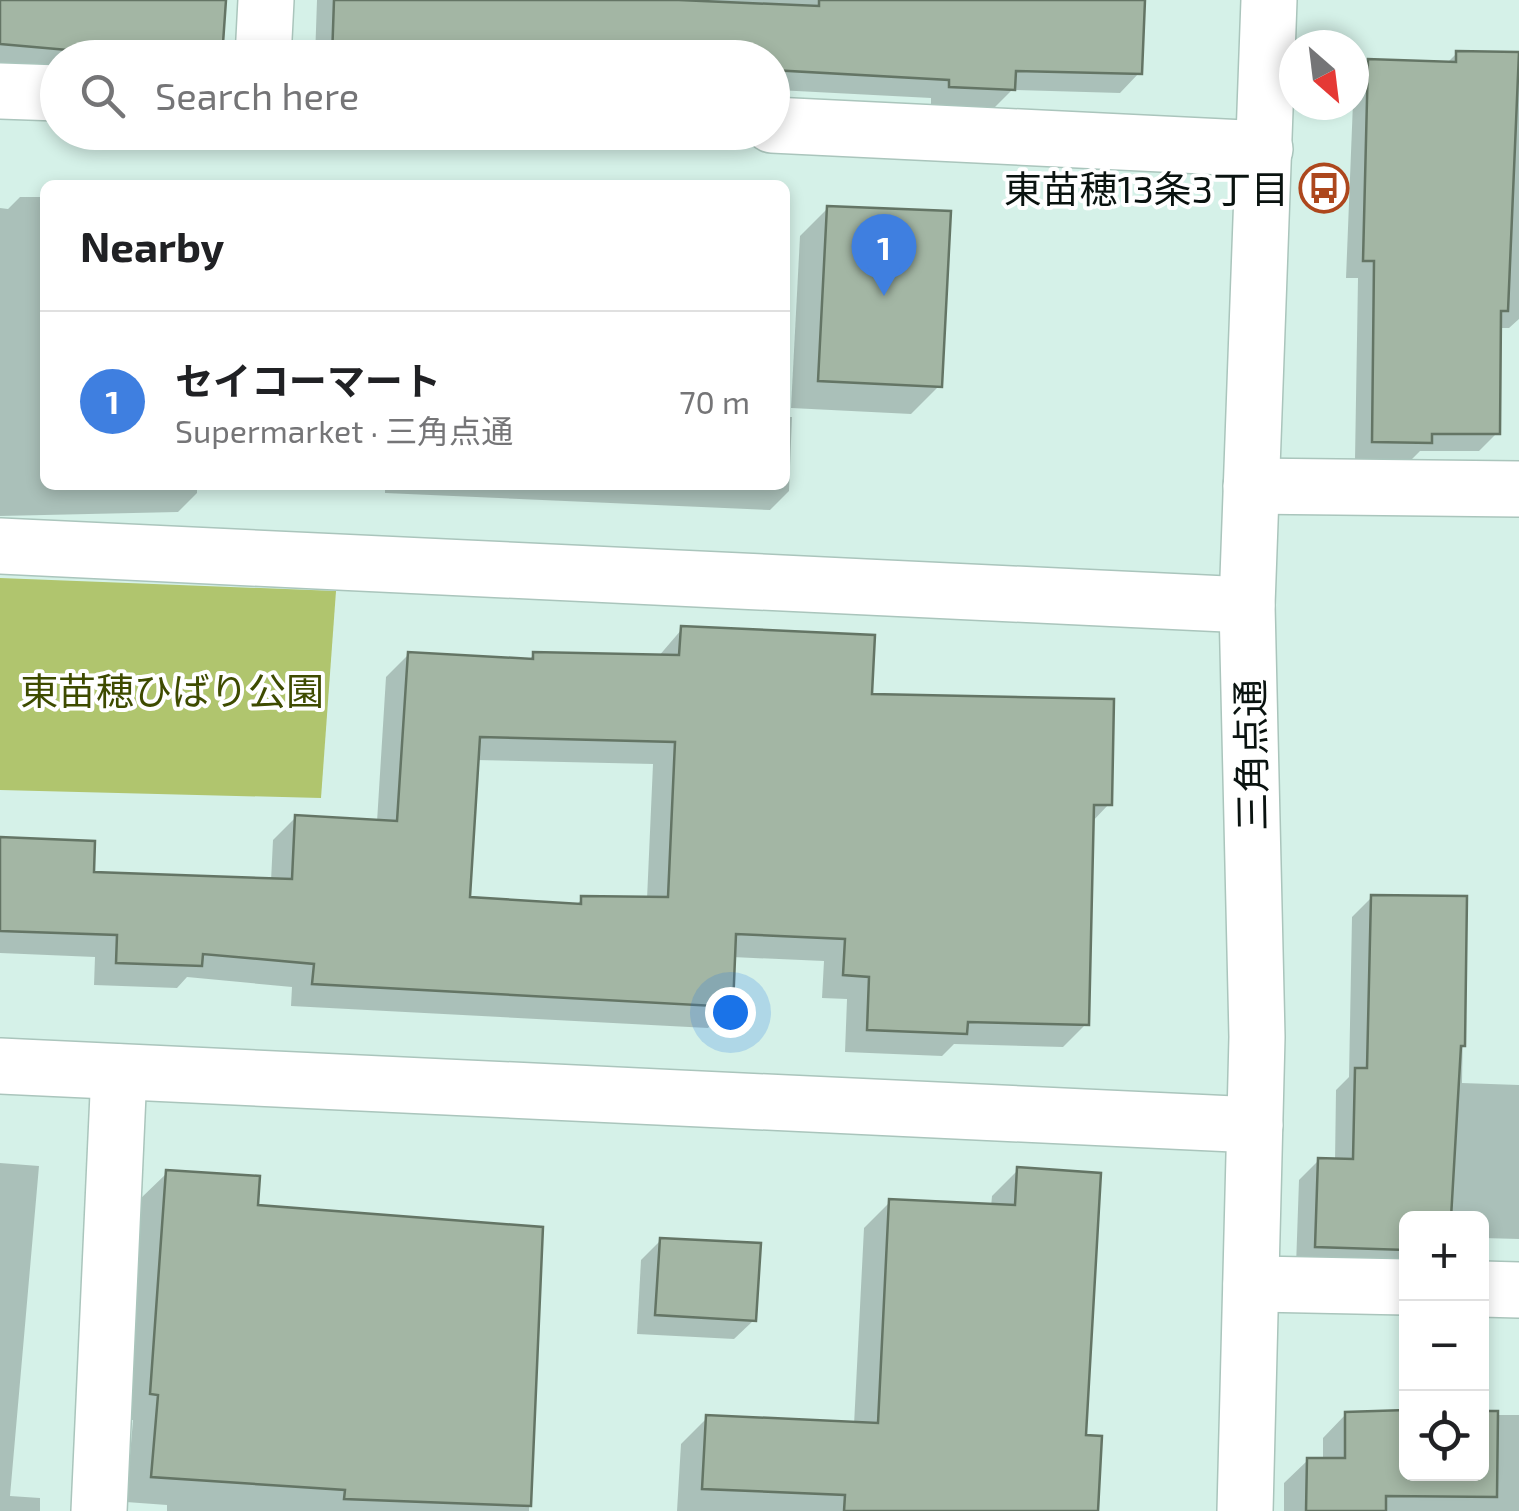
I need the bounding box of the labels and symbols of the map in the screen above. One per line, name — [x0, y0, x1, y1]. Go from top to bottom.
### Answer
north arrow — [1279, 30, 1369, 120]
bus stop icon: 東苗穂13条3丁目 — [1298, 162, 1350, 214]
place label: 東苗穂13条3丁目 — [1004, 165, 1289, 211]
pin: 1 — [852, 214, 916, 296]
park label: 東苗穂ひばり公園 — [20, 667, 324, 713]
street label: 三角点通 — [1226, 679, 1274, 831]
your location — [705, 987, 756, 1038]

